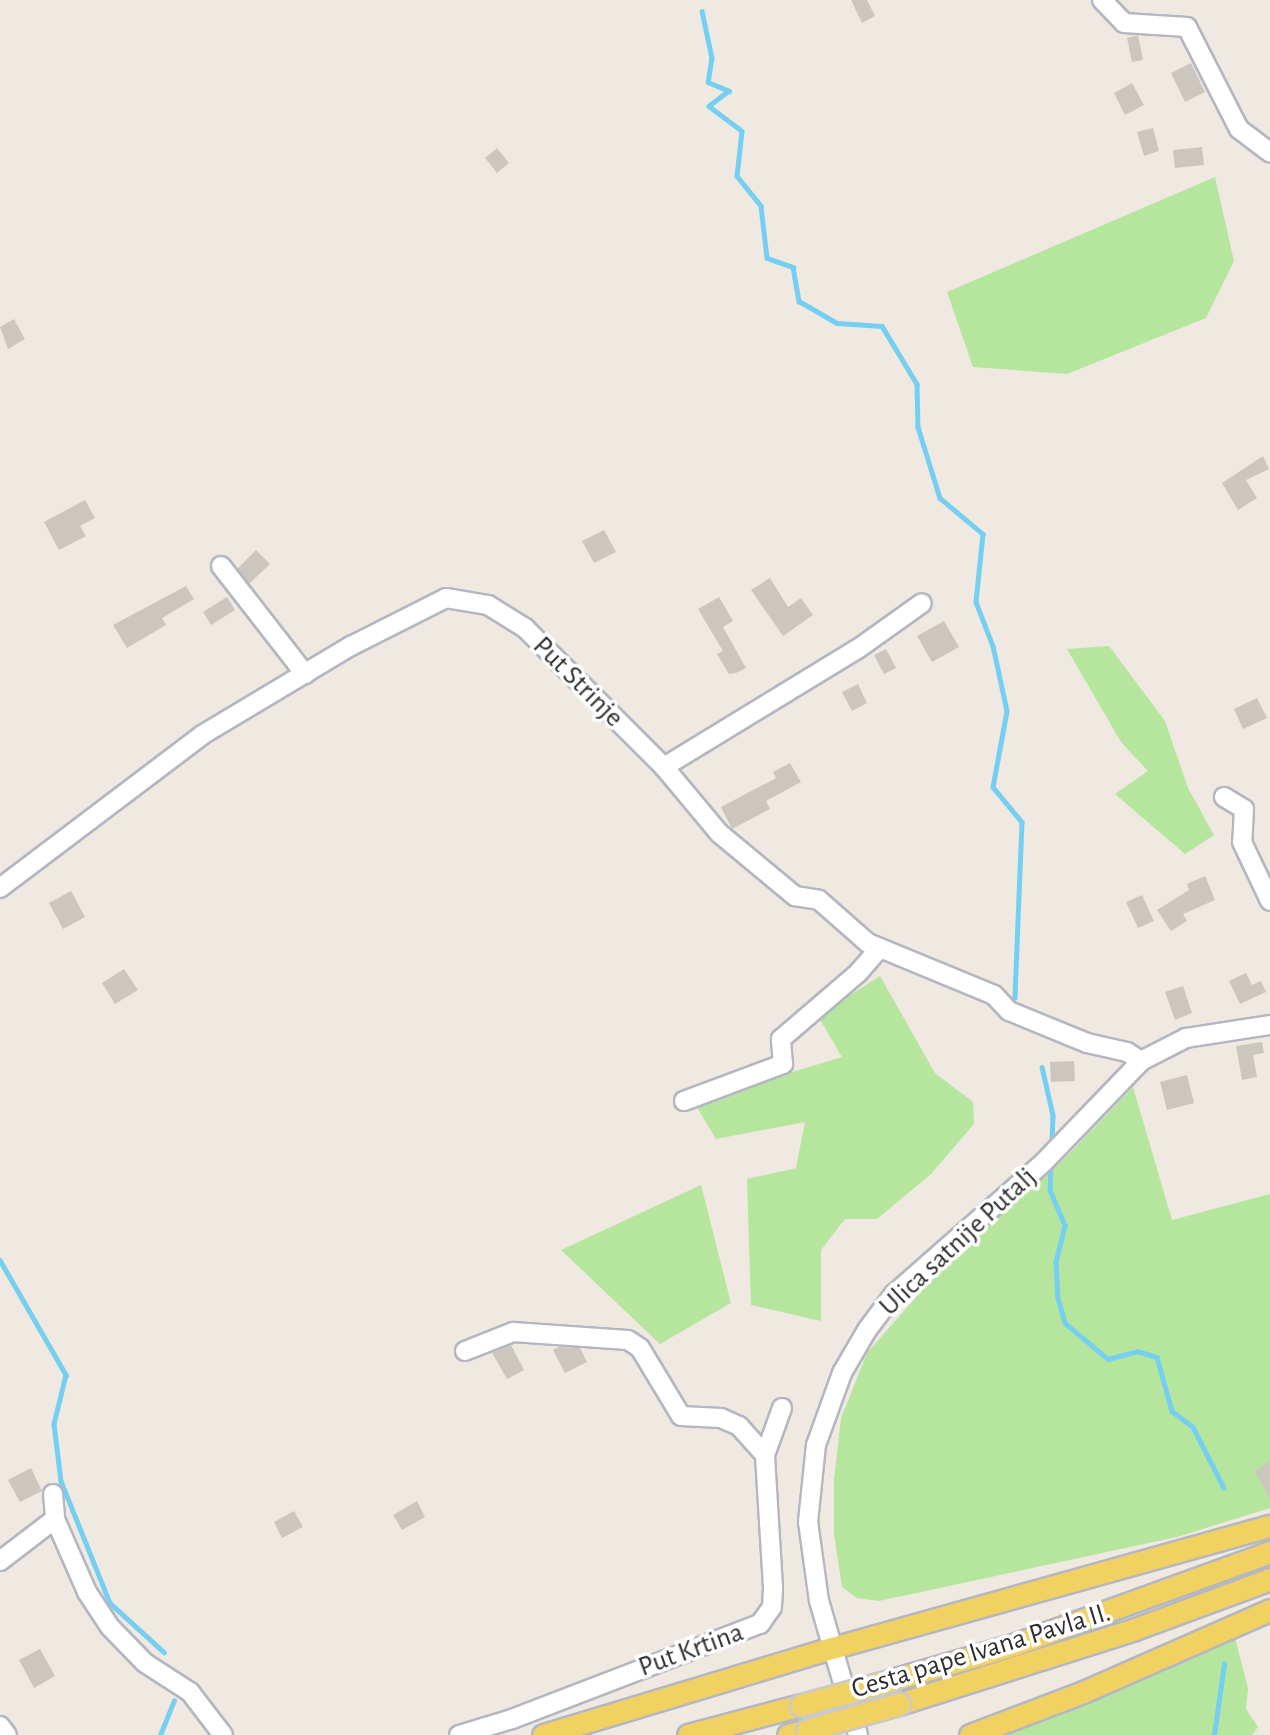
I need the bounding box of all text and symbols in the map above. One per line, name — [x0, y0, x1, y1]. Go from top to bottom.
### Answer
street label: Put Strinje — [526, 630, 630, 734]
street label: Ulica satnije Putalj — [873, 1161, 1043, 1323]
street label: Cesta pape Ivana Pavla II. — [848, 1596, 1114, 1706]
street label: Put Krtina — [634, 1616, 748, 1684]

